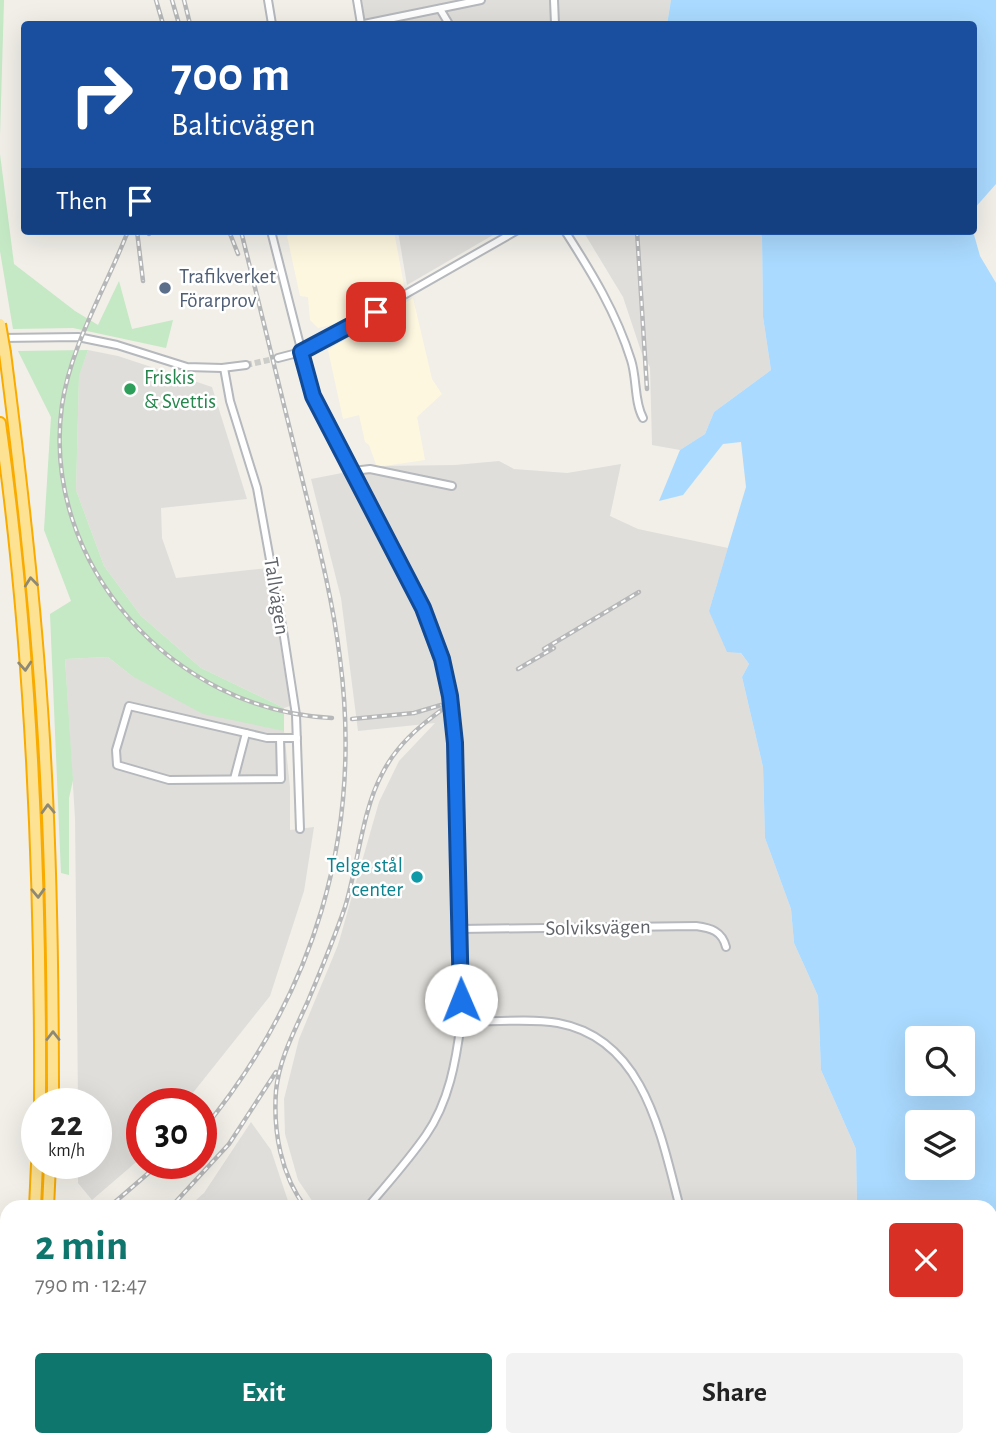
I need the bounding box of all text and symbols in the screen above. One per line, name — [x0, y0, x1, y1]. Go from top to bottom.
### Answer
icon: right — [56, 49, 147, 140]
text: 700 m — [171, 51, 290, 100]
text: Balticvägen — [171, 109, 316, 141]
icon: arrive — [121, 182, 159, 220]
text: Then — [56, 188, 107, 214]
place label: Trafikverket Förarprov — [179, 266, 276, 311]
marker: Trafikverket Förarprov — [157, 280, 173, 296]
pin — [346, 282, 406, 342]
icon: arrive — [357, 293, 395, 331]
place label: Friskis & Svettis — [144, 367, 216, 412]
marker: Friskis & Svettis — [122, 381, 138, 397]
street label: Tallvägen — [260, 556, 293, 636]
one-way arrow — [24, 576, 39, 588]
one-way arrow — [17, 661, 32, 672]
one-way arrow — [40, 803, 55, 814]
place label: Telge stål center — [326, 855, 403, 900]
marker: Telge stål center — [409, 869, 425, 885]
one-way arrow — [30, 888, 45, 899]
street label: Solviksvägen — [545, 916, 651, 939]
position arrow — [424, 963, 498, 1037]
map controls — [905, 1026, 975, 1180]
button: search — [905, 1026, 975, 1096]
one-way arrow — [45, 1030, 61, 1041]
speed limit sign: 30 — [126, 1088, 217, 1179]
text: 22 — [50, 1107, 83, 1142]
button: layers — [905, 1110, 975, 1180]
text: km/h — [48, 1142, 85, 1160]
button: close — [889, 1223, 963, 1297]
text: 2 min — [35, 1225, 128, 1267]
text: 790 m · 12:47 — [35, 1274, 147, 1297]
button: Exit — [35, 1353, 492, 1433]
button: Share — [506, 1353, 963, 1433]

